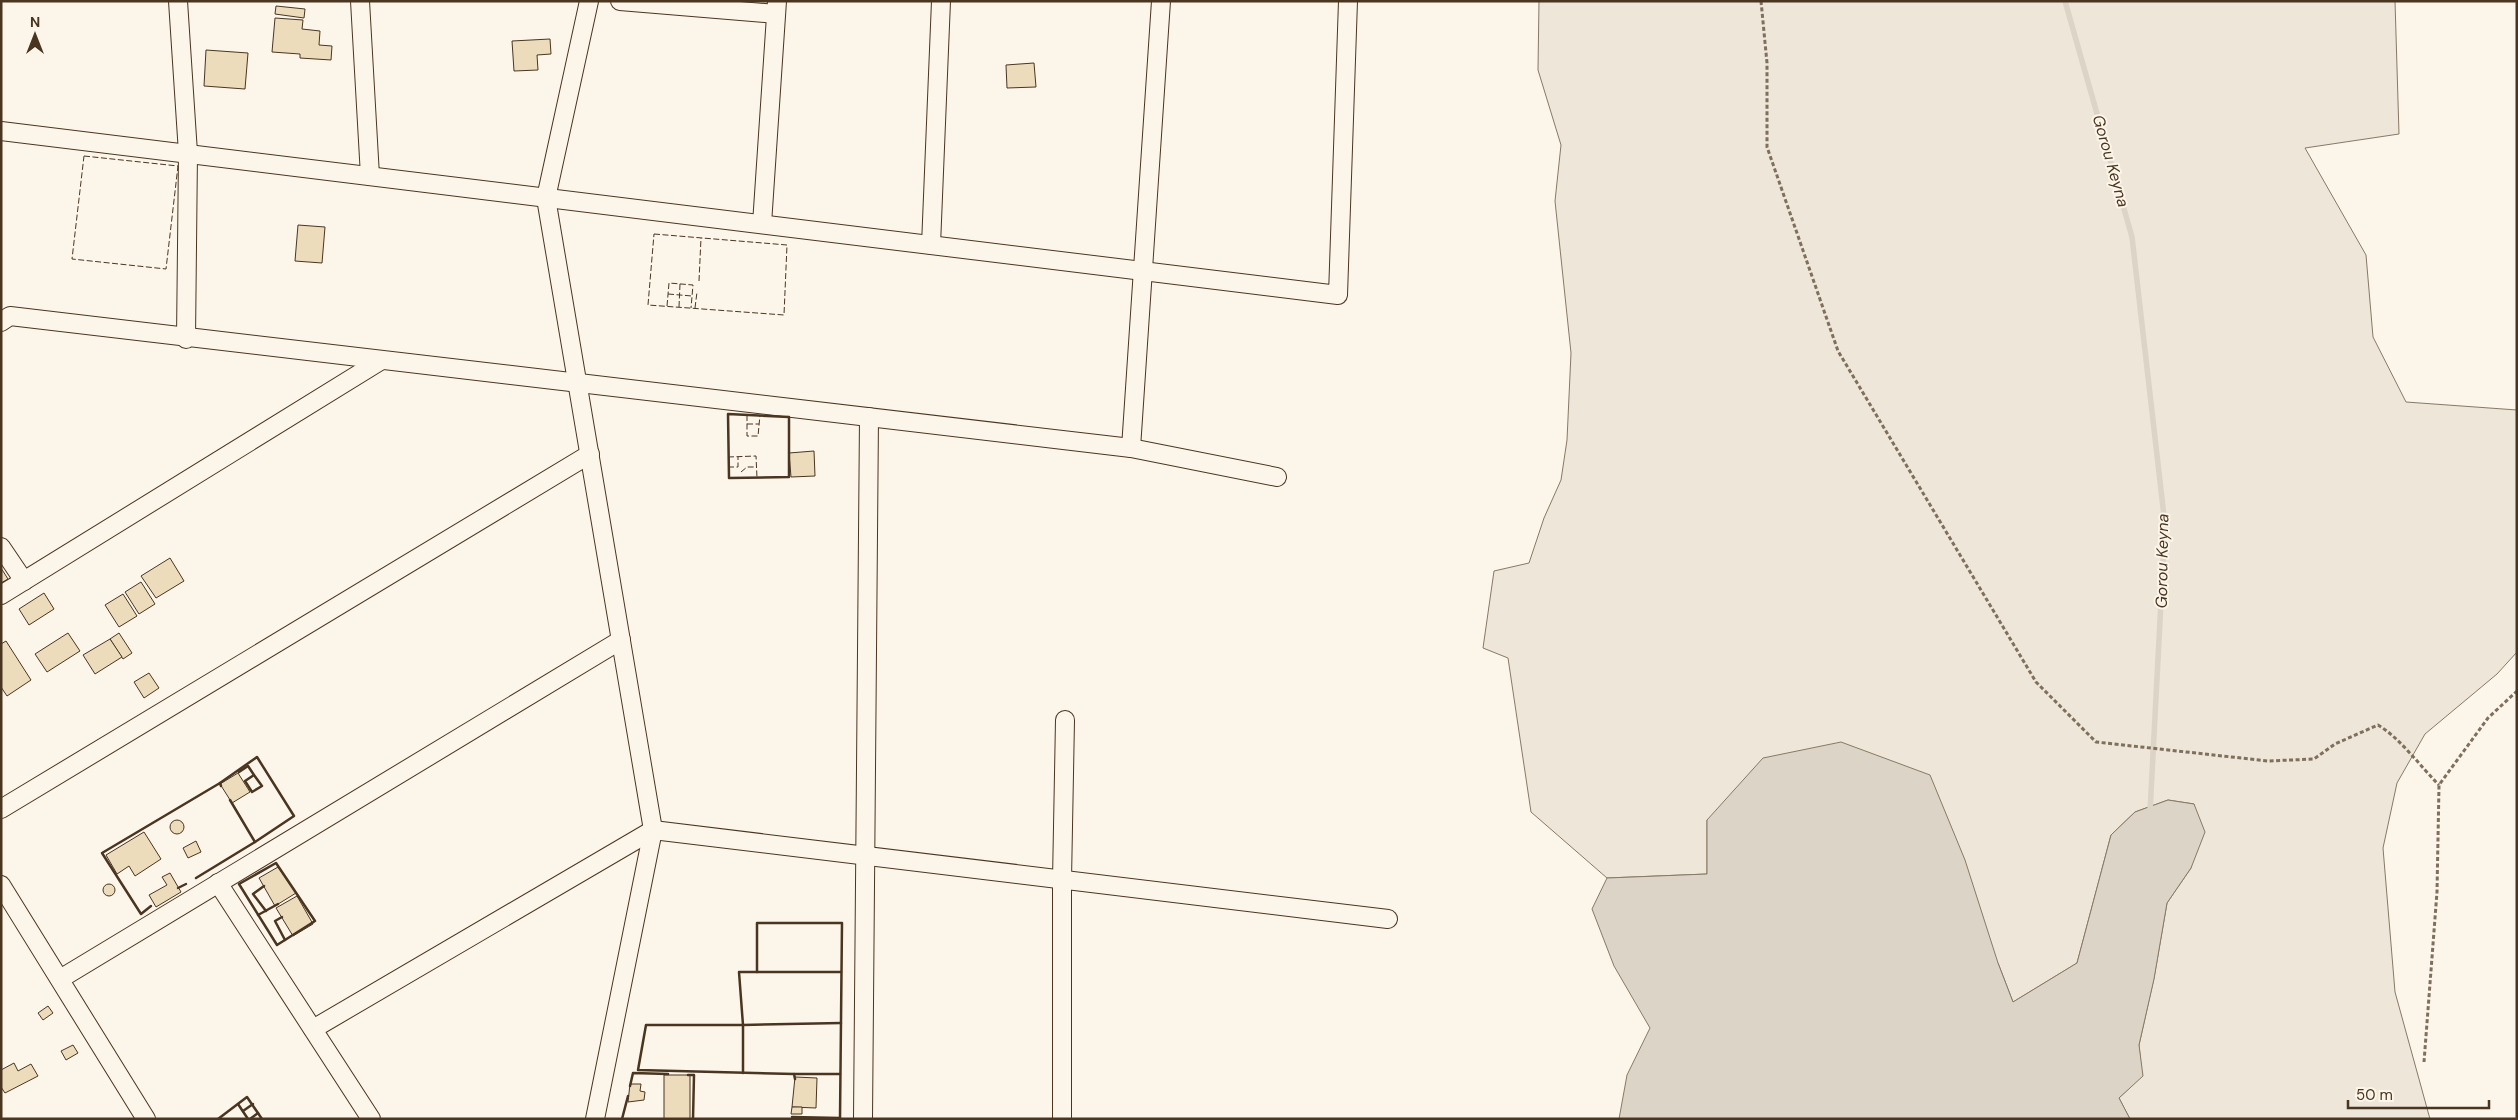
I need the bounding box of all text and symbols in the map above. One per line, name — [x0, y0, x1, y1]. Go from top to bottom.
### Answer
north arrow — [10, 10, 60, 60]
text: N — [30, 13, 40, 31]
water label: Gorou Keyna — [2088, 112, 2134, 210]
water label: Gorou Keyna — [2151, 513, 2173, 609]
scale bar — [2348, 1078, 2489, 1110]
text: 50 m — [2356, 1085, 2393, 1105]

